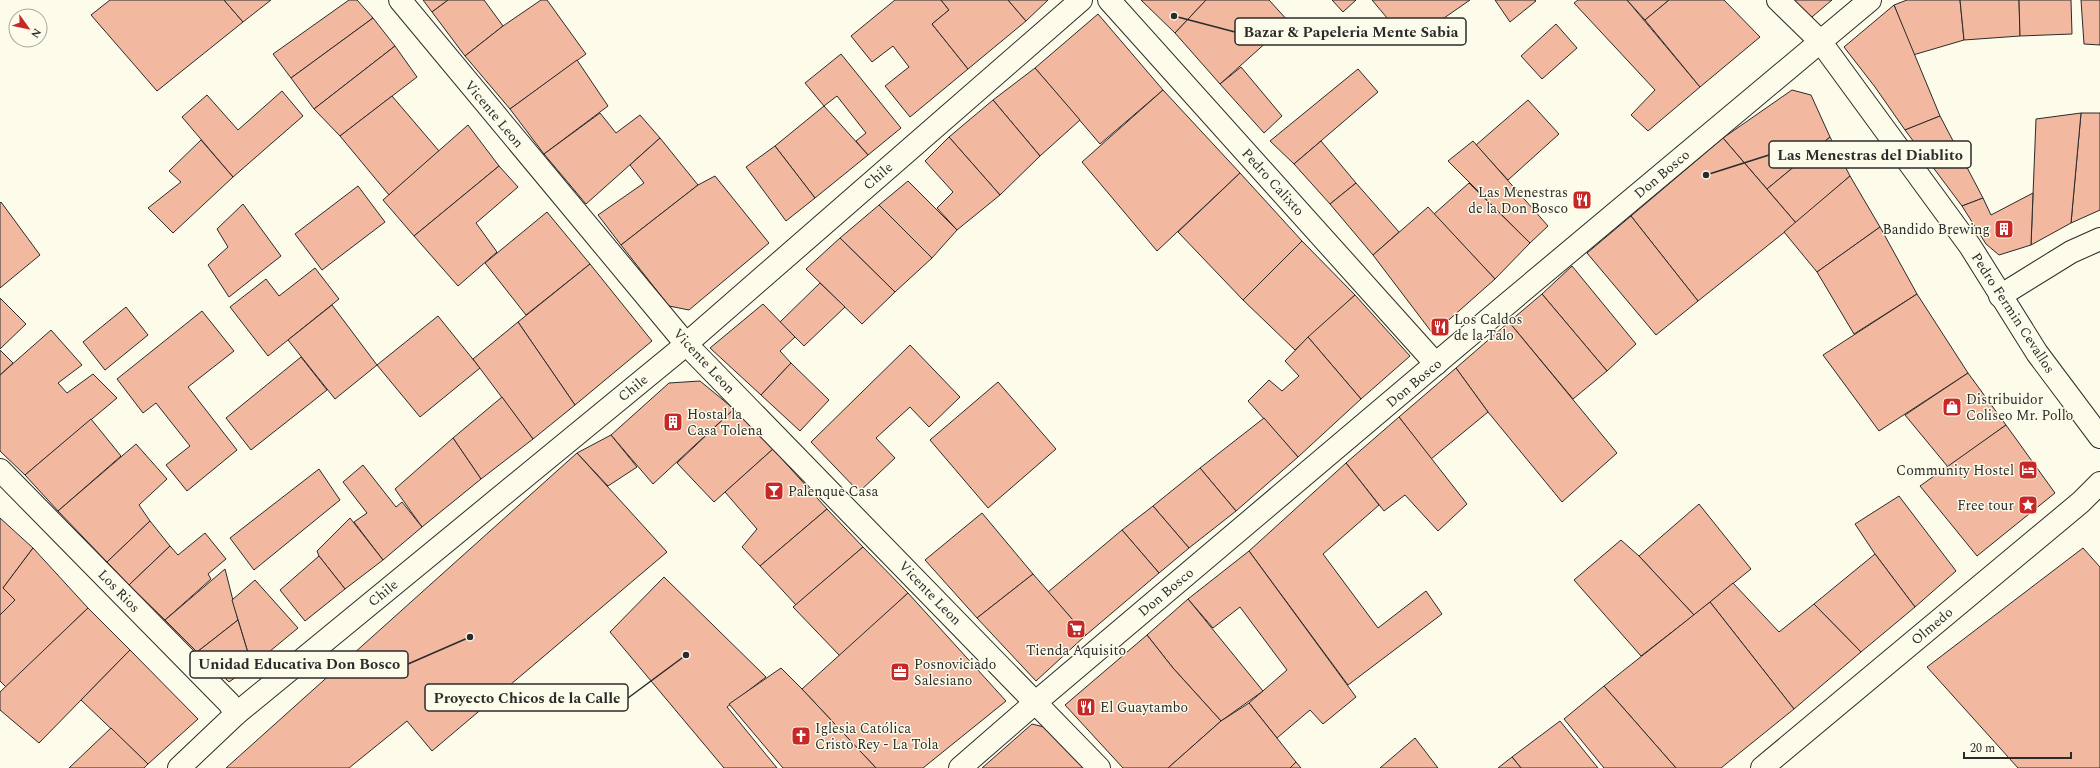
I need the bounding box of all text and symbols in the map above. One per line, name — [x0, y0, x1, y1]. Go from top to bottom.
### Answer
north arrow — [8, 8, 48, 48]
callout: Bazar & Papeleria Mente Sabia — [1235, 18, 1466, 45]
text: Bazar & Papeleria Mente Sabia — [1244, 21, 1459, 44]
text: N — [26, 25, 46, 42]
street label: Vicente Leon — [459, 75, 529, 153]
callout: Las Menestras del Diablito — [1769, 141, 1971, 168]
street label: Pedro Calixto — [1237, 143, 1309, 221]
street label: Don Bosco — [1629, 144, 1695, 204]
text: Las Menestras del Diablito — [1777, 144, 1963, 167]
street label: Chile — [858, 157, 898, 195]
place label: Las Menestras de la Don Bosco — [1468, 182, 1568, 219]
restaurant icon: Las Menestras de la Don Bosco — [1571, 189, 1593, 211]
building icon: Bandido Brewing — [1993, 218, 2015, 240]
place label: Bandido Brewing — [1883, 219, 1990, 240]
street label: Pedro Fermin Cevallos — [1966, 248, 2060, 378]
place label: Los Caldos de la Talo — [1454, 309, 1522, 346]
restaurant icon: Los Caldos de la Talo — [1429, 316, 1451, 338]
street label: Vicente Leon — [668, 324, 740, 398]
street label: Don Bosco — [1381, 353, 1447, 413]
street label: Chile — [613, 369, 653, 407]
place label: Distribuidor Coliseo Mr. Pollo — [1966, 389, 2073, 426]
shop icon: Distribuidor Coliseo Mr. Pollo — [1941, 396, 1963, 418]
place label: Hostal la Casa Tolena — [687, 404, 763, 441]
building icon: Hostal la Casa Tolena — [662, 411, 684, 433]
hotel icon: Community Hostel — [2017, 459, 2039, 481]
place label: Community Hostel — [1896, 460, 2014, 481]
bar icon: Palenque Casa — [763, 480, 785, 502]
place label: Palenque Casa — [788, 481, 878, 502]
place icon: Free tour — [2017, 494, 2039, 516]
place label: Free tour — [1957, 495, 2014, 516]
street label: Vicente Leon — [894, 556, 966, 630]
street label: Don Bosco — [1133, 562, 1199, 622]
street label: Los Rios — [93, 565, 145, 617]
street label: Chile — [363, 574, 403, 612]
street label: Olmedo — [1906, 602, 1958, 650]
supermarket icon: Tienda Aquisito — [1065, 618, 1087, 640]
place label: Tienda Aquisito — [1026, 640, 1126, 661]
callout: Unidad Educativa Don Bosco — [190, 651, 408, 678]
text: Unidad Educativa Don Bosco — [198, 653, 400, 676]
place label: Posnoviciado Salesiano — [914, 654, 996, 691]
office icon: Posnoviciado Salesiano — [889, 661, 911, 683]
callout: Proyecto Chicos de la Calle — [425, 684, 628, 711]
text: Proyecto Chicos de la Calle — [433, 687, 621, 710]
restaurant icon: El Guaytambo — [1075, 696, 1097, 718]
place label: El Guaytambo — [1100, 697, 1188, 718]
place label: Iglesia Católica Cristo Rey - La Tola — [815, 718, 939, 755]
church icon: Iglesia Católica Cristo Rey - La Tola — [790, 725, 812, 747]
scale bar — [1964, 734, 2071, 760]
text: 20 m — [1970, 739, 1995, 758]

